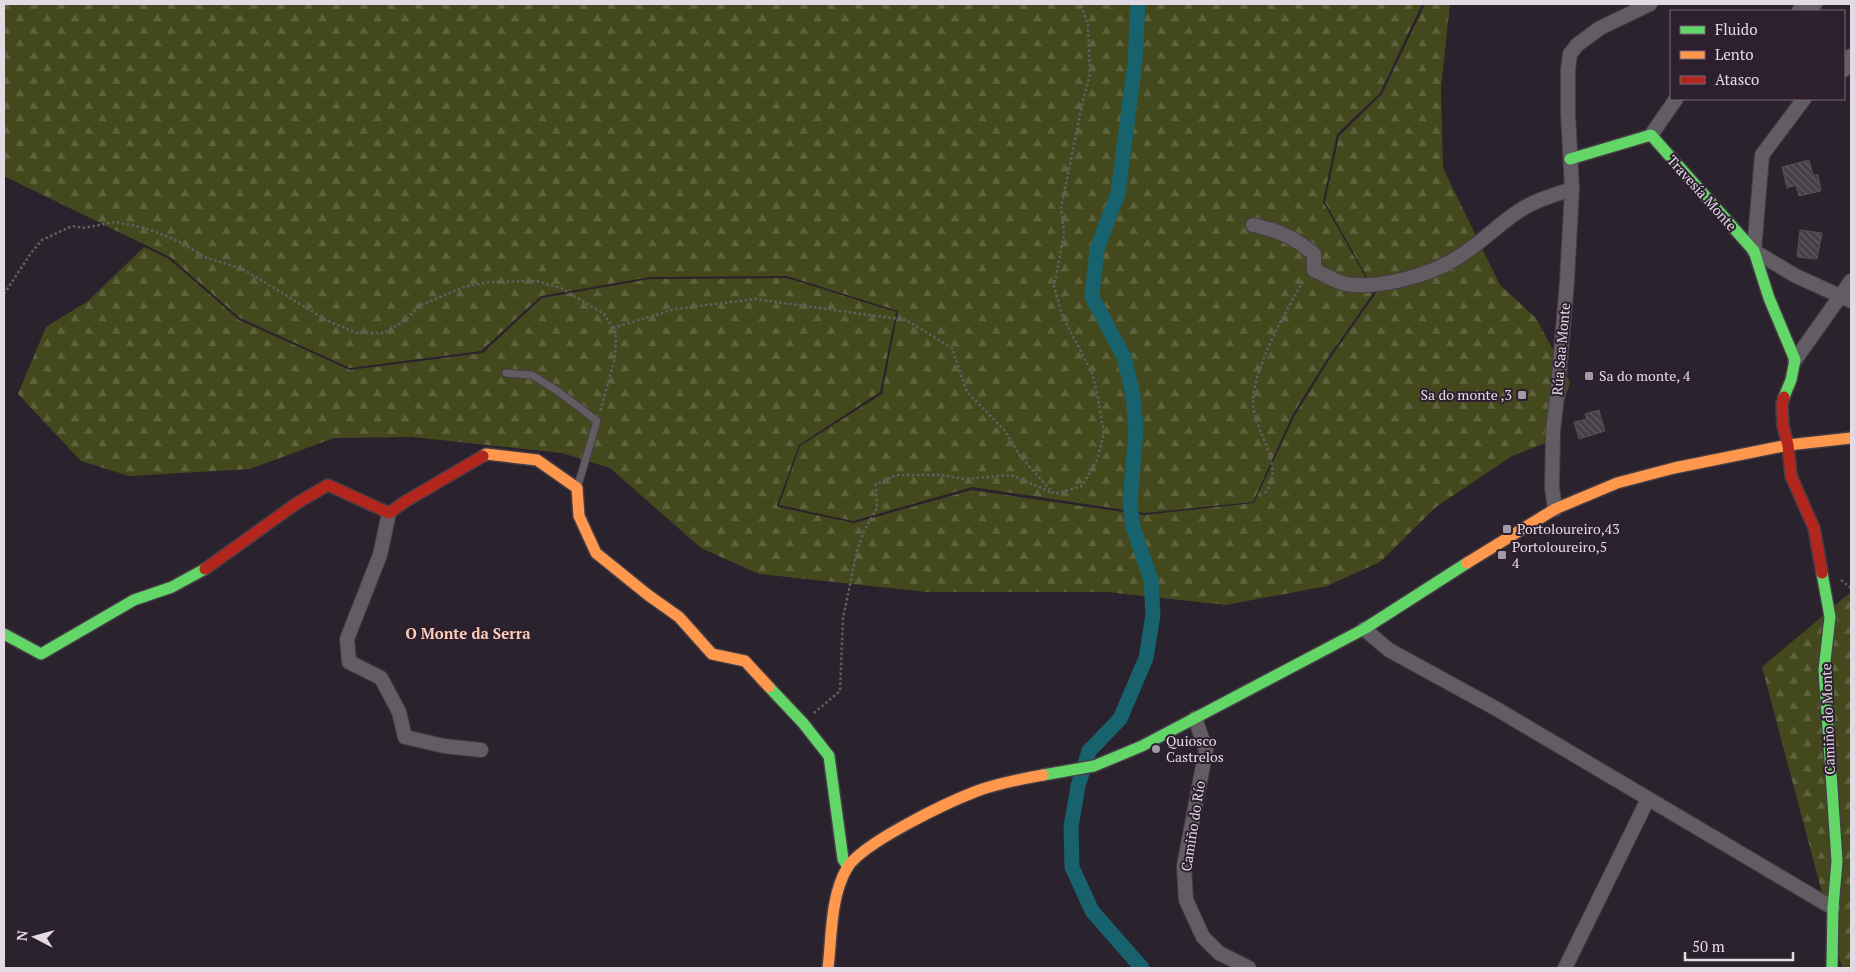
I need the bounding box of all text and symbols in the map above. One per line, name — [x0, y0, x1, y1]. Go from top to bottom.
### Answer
legend — [1670, 10, 1845, 100]
text: Fluido — [1715, 19, 1757, 39]
text: Lento — [1715, 44, 1754, 64]
text: Atasco — [1715, 69, 1759, 89]
street label: Travesía Monte — [1663, 151, 1741, 235]
street label: Rúa Saa Monte — [1547, 302, 1574, 396]
place label: Sa do monte, 4 — [1599, 366, 1691, 385]
marker: Sa do monte, 4 — [1583, 370, 1595, 382]
place label: Sa do monte ,3 — [1420, 385, 1512, 404]
marker: Sa do monte ,3 — [1516, 389, 1528, 401]
place label: Portoloureiro,43 — [1517, 519, 1620, 538]
marker: Portoloureiro,43 — [1501, 523, 1513, 535]
place label: Portoloureiro,5 4 — [1512, 537, 1607, 572]
marker: Portoloureiro,5 4 — [1496, 549, 1508, 561]
district label: O Monte da Serra — [405, 623, 531, 643]
street label: Camiño do Monte — [1816, 663, 1839, 775]
place label: Quiosco Castrelos — [1166, 731, 1224, 766]
marker: Quiosco Castrelos — [1150, 743, 1162, 755]
street label: Camiño do Río — [1176, 779, 1209, 873]
north arrow — [10, 912, 60, 962]
text: N — [12, 929, 32, 942]
scale bar — [1685, 930, 1792, 962]
text: 50 m — [1692, 936, 1725, 956]

